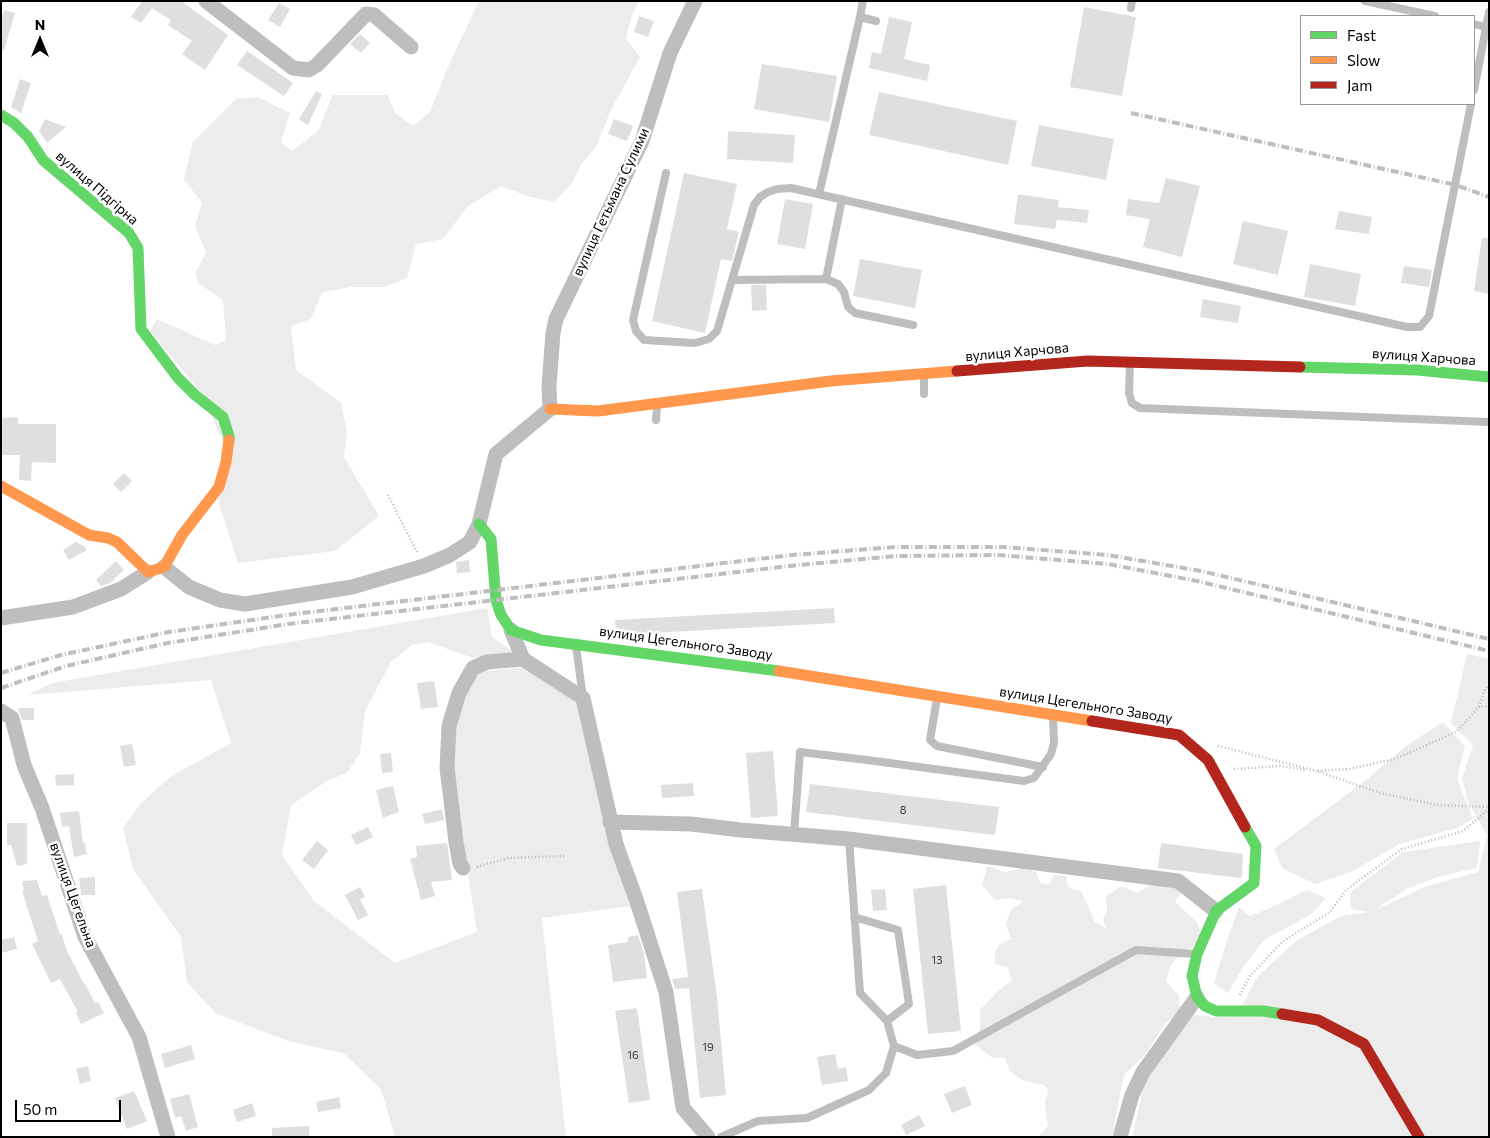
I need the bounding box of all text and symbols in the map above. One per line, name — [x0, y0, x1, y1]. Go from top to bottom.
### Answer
north arrow — [15, 15, 65, 65]
legend — [1300, 15, 1475, 105]
text: N — [35, 16, 45, 33]
text: Fast — [1347, 26, 1376, 44]
text: Slow — [1347, 51, 1380, 69]
text: Jam — [1347, 76, 1372, 94]
street label: вулиця Гетьмана Сулими — [569, 125, 653, 279]
street label: вулиця Підгірна — [52, 148, 142, 228]
street label: вулиця Харчова — [965, 339, 1069, 365]
street label: вулиця Харчова — [1372, 345, 1476, 369]
street label: вулиця Цегельного Заводу — [598, 623, 774, 663]
street label: вулиця Цегельного Заводу — [998, 683, 1174, 727]
house number: 8 — [900, 803, 906, 817]
street label: вулиця Цегельна — [46, 840, 100, 950]
house number: 13 — [932, 953, 942, 967]
house number: 19 — [702, 1040, 714, 1054]
house number: 16 — [627, 1048, 639, 1062]
scale bar — [18, 1090, 124, 1122]
text: 50 m — [23, 1100, 57, 1118]

